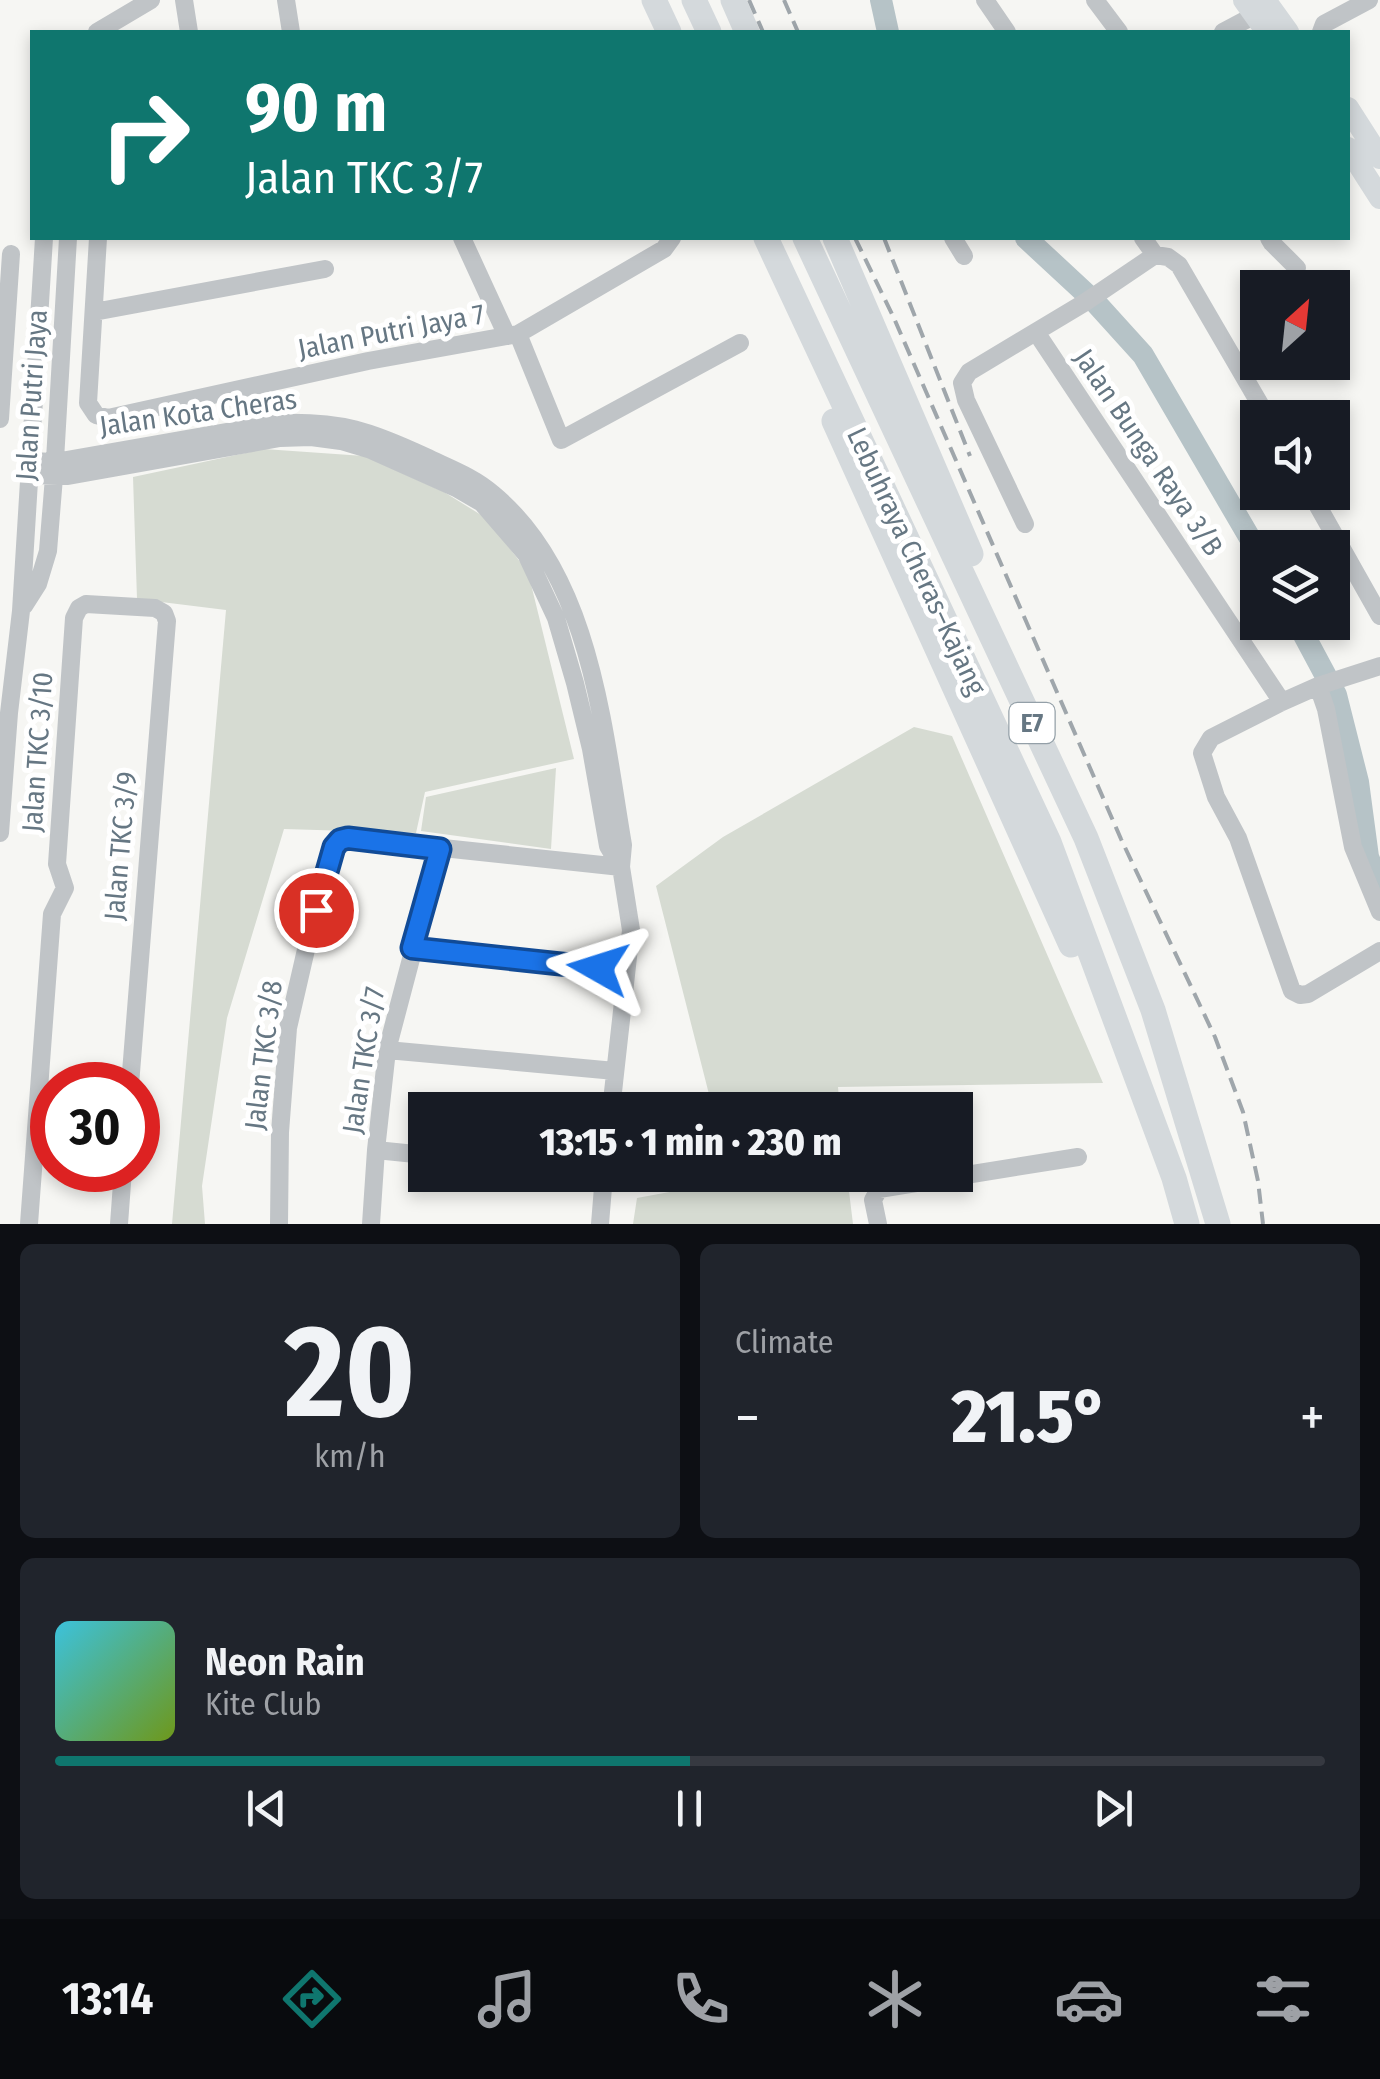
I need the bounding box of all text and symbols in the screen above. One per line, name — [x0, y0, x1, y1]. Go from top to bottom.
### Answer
text: 90 m — [245, 66, 387, 150]
icon: right — [80, 70, 210, 200]
text: Jalan TKC 3/7 — [245, 151, 483, 205]
north arrow — [1240, 270, 1350, 380]
map controls — [1240, 270, 1350, 640]
street label: Jalan Putri Jaya 7 — [295, 297, 487, 366]
street label: Jalan Putri Jaya — [9, 308, 54, 482]
street label: Jalan Bunga Raya 3/B — [1067, 343, 1230, 562]
street label: Jalan Kota Cheras — [97, 382, 299, 443]
button: sound — [1240, 400, 1350, 510]
street label: Lebuhraya Cheras–Kajang — [840, 422, 993, 701]
button: layers — [1240, 530, 1350, 640]
street label: Jalan TKC 3/10 — [15, 671, 60, 833]
road number: E7 — [1010, 703, 1054, 743]
street label: Jalan TKC 3/9 — [98, 770, 143, 922]
pin — [274, 868, 359, 953]
icon: arrive — [289, 883, 344, 938]
position arrow — [546, 916, 650, 1020]
street label: Jalan TKC 3/8 — [238, 979, 289, 1132]
street label: Jalan TKC 3/7 — [336, 984, 391, 1136]
speed limit sign: 30 — [30, 1062, 160, 1192]
text: 13:15 · 1 min · 230 m — [539, 1119, 842, 1165]
text: 20 — [284, 1294, 416, 1450]
text: Climate — [735, 1323, 834, 1361]
text: 21.5° — [952, 1372, 1108, 1462]
text: − — [735, 1385, 760, 1451]
text: + — [1300, 1385, 1325, 1451]
text: km/h — [314, 1437, 386, 1475]
text: Neon Rain — [205, 1639, 365, 1685]
text: Kite Club — [205, 1685, 321, 1723]
icon: previous — [239, 1781, 294, 1836]
icon: pause — [662, 1781, 717, 1836]
icon: next — [1086, 1781, 1141, 1836]
icon: directions — [277, 1964, 347, 2034]
icon: music — [472, 1964, 542, 2034]
icon: phone — [666, 1964, 736, 2034]
icon: climate — [860, 1964, 930, 2034]
icon: car — [1054, 1964, 1124, 2034]
icon: filters — [1248, 1964, 1318, 2034]
text: 13:14 — [62, 1972, 153, 2026]

